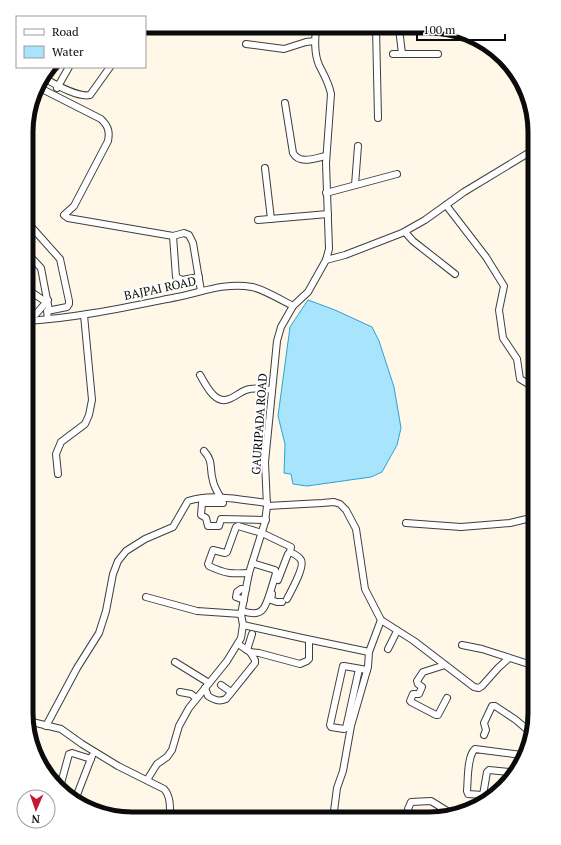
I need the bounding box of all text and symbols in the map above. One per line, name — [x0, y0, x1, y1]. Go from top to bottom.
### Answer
legend — [16, 16, 146, 68]
scale bar — [417, 16, 505, 42]
text: 100 m — [423, 22, 456, 37]
text: Road — [52, 24, 79, 39]
text: Water — [52, 44, 84, 59]
street label: BAJPAI ROAD — [123, 273, 197, 303]
street label: GAURIPADA ROAD — [248, 373, 270, 475]
north arrow — [16, 789, 56, 829]
text: N — [31, 812, 40, 826]

